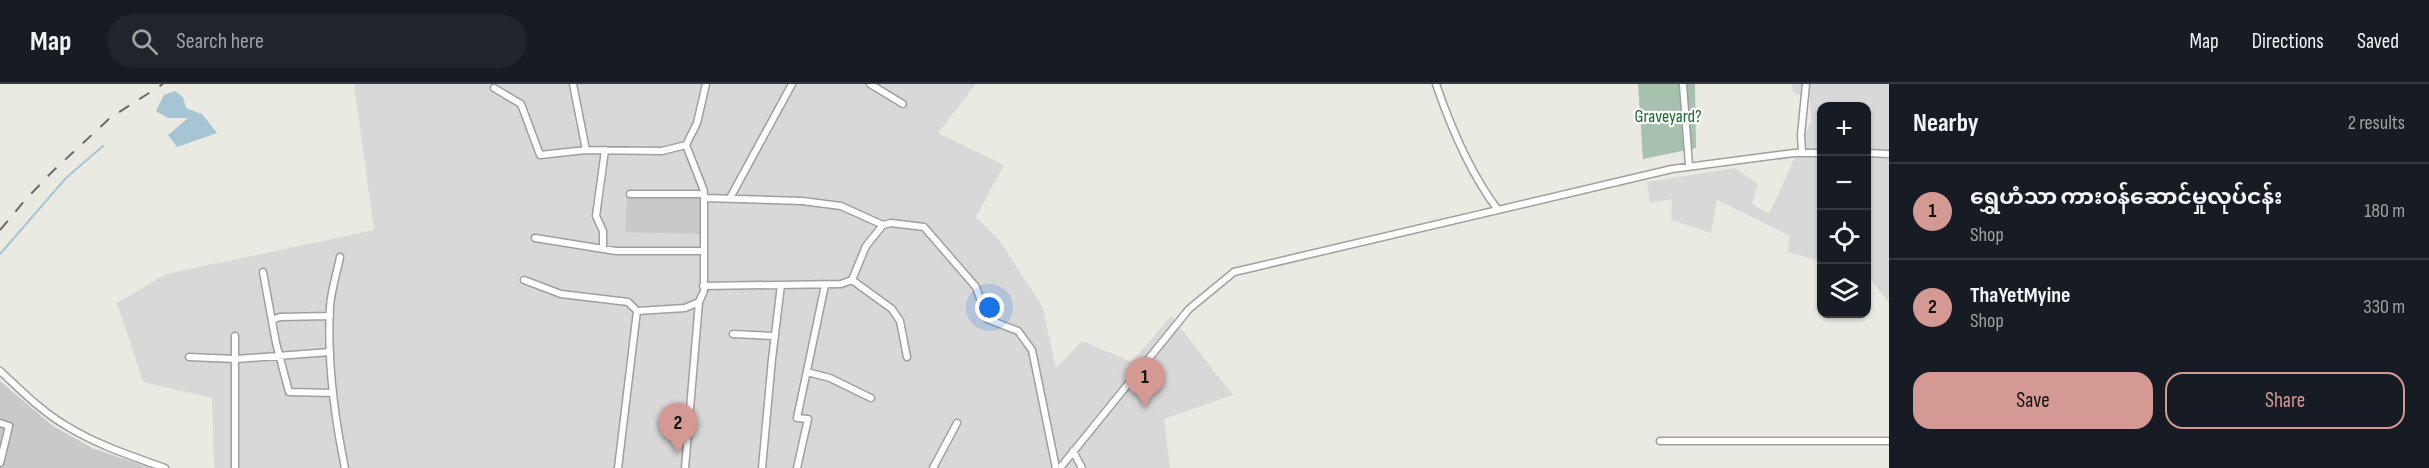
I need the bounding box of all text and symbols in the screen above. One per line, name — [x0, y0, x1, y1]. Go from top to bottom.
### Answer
search box — [107, 14, 527, 68]
text: Map — [30, 25, 71, 58]
icon: search — [128, 25, 161, 58]
text: Search here — [176, 28, 264, 55]
text: Map — [2189, 29, 2219, 54]
text: Directions — [2252, 29, 2324, 54]
text: Saved — [2357, 29, 2399, 54]
map controls — [1817, 102, 1871, 318]
button: + — [1817, 102, 1871, 156]
park label: Graveyard? — [1634, 106, 1702, 127]
text: Nearby — [1913, 108, 1979, 139]
text: 2 results — [2348, 111, 2405, 135]
button: − — [1817, 156, 1871, 210]
text: ရွှေဟံသာ ကားဝန်ဆောင်မှုလုပ်ငန်း — [1970, 184, 2282, 211]
text: 1 — [1929, 199, 1936, 223]
text: 180 m — [2364, 199, 2405, 223]
button: locate — [1817, 210, 1871, 264]
text: Shop — [1970, 223, 2004, 247]
button: layers — [1817, 264, 1871, 318]
text: ThaYetMyine — [1970, 282, 2070, 309]
your location — [975, 293, 1004, 322]
text: 2 — [1928, 295, 1937, 319]
text: 330 m — [2363, 295, 2405, 319]
text: Shop — [1970, 309, 2004, 333]
pin: 1 — [1126, 358, 1164, 407]
button: Save — [1913, 372, 2153, 429]
button: Share — [2165, 372, 2405, 429]
pin: 2 — [658, 404, 698, 453]

